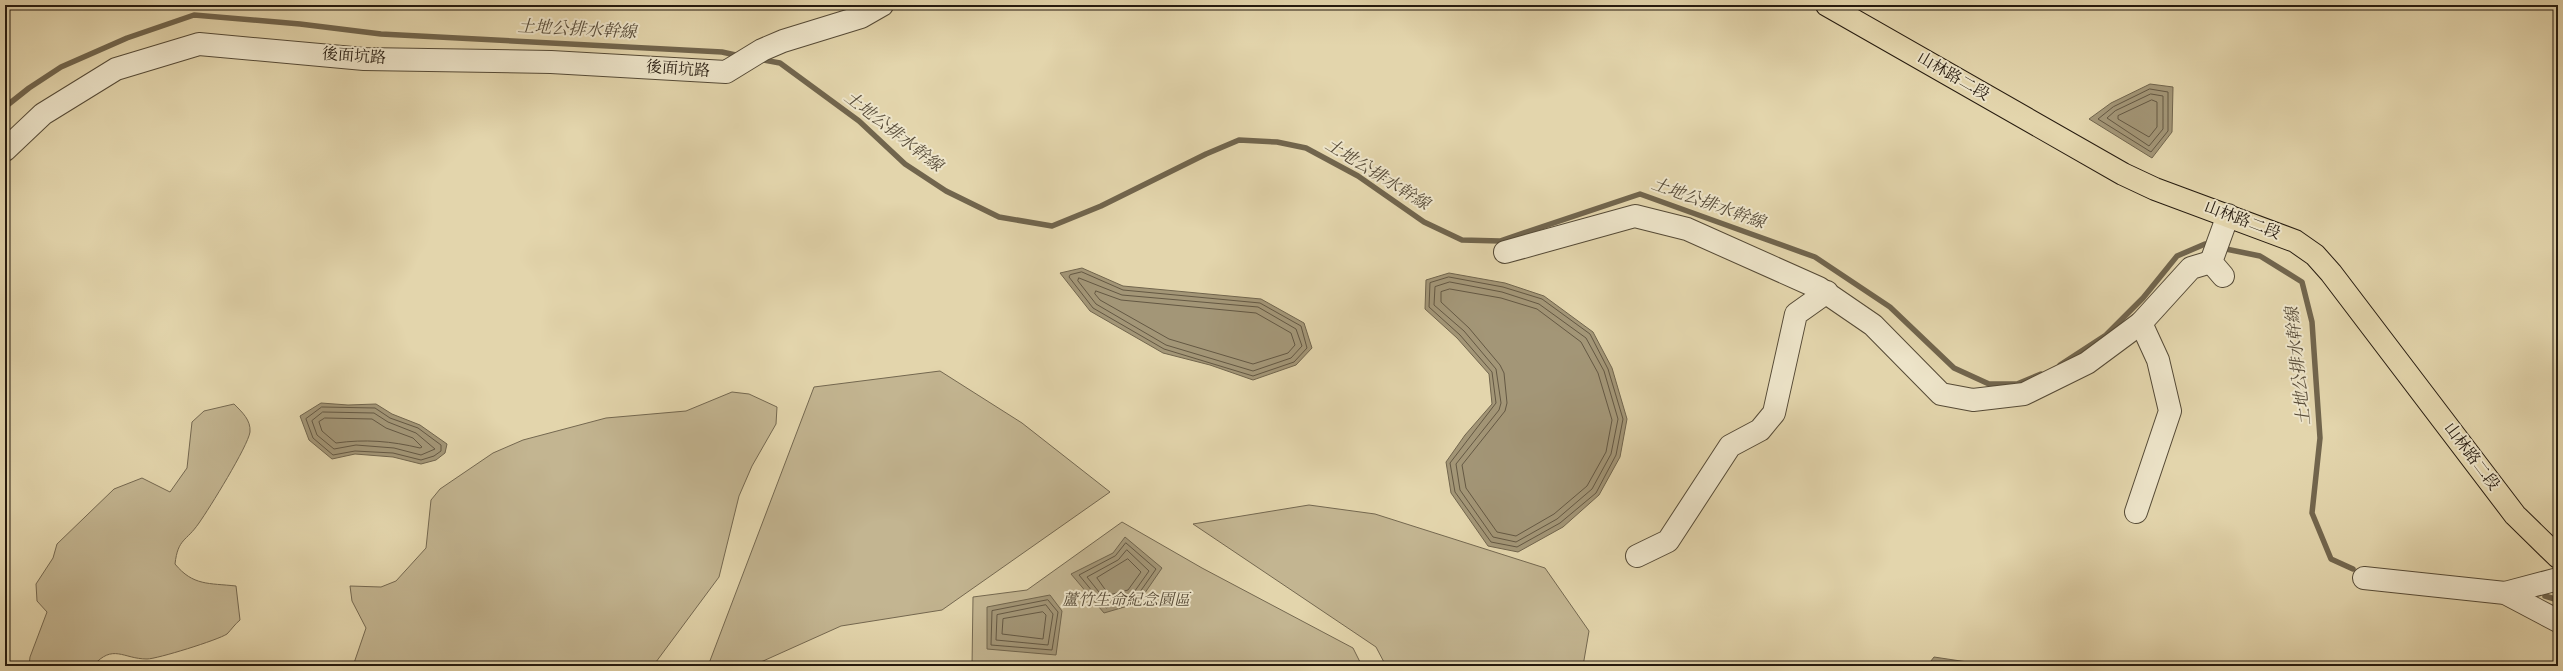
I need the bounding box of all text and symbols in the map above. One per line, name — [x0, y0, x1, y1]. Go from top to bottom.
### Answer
water label: 土地公排水幹線 — [517, 16, 639, 42]
street label: 後面坑路 — [322, 45, 387, 67]
street label: 山林路二段 — [1914, 48, 1993, 104]
street label: 後面坑路 — [646, 58, 711, 80]
water label: 土地公排水幹線 — [841, 87, 948, 177]
water label: 土地公排水幹線 — [1322, 135, 1435, 215]
water label: 土地公排水幹線 — [1649, 174, 1769, 233]
street label: 山林路二段 — [2202, 197, 2283, 243]
water label: 土地公排水幹線 — [2282, 304, 2314, 426]
street label: 山林路二段 — [2441, 419, 2503, 494]
park label: 蘆竹生命紀念園區 — [1062, 591, 1192, 609]

